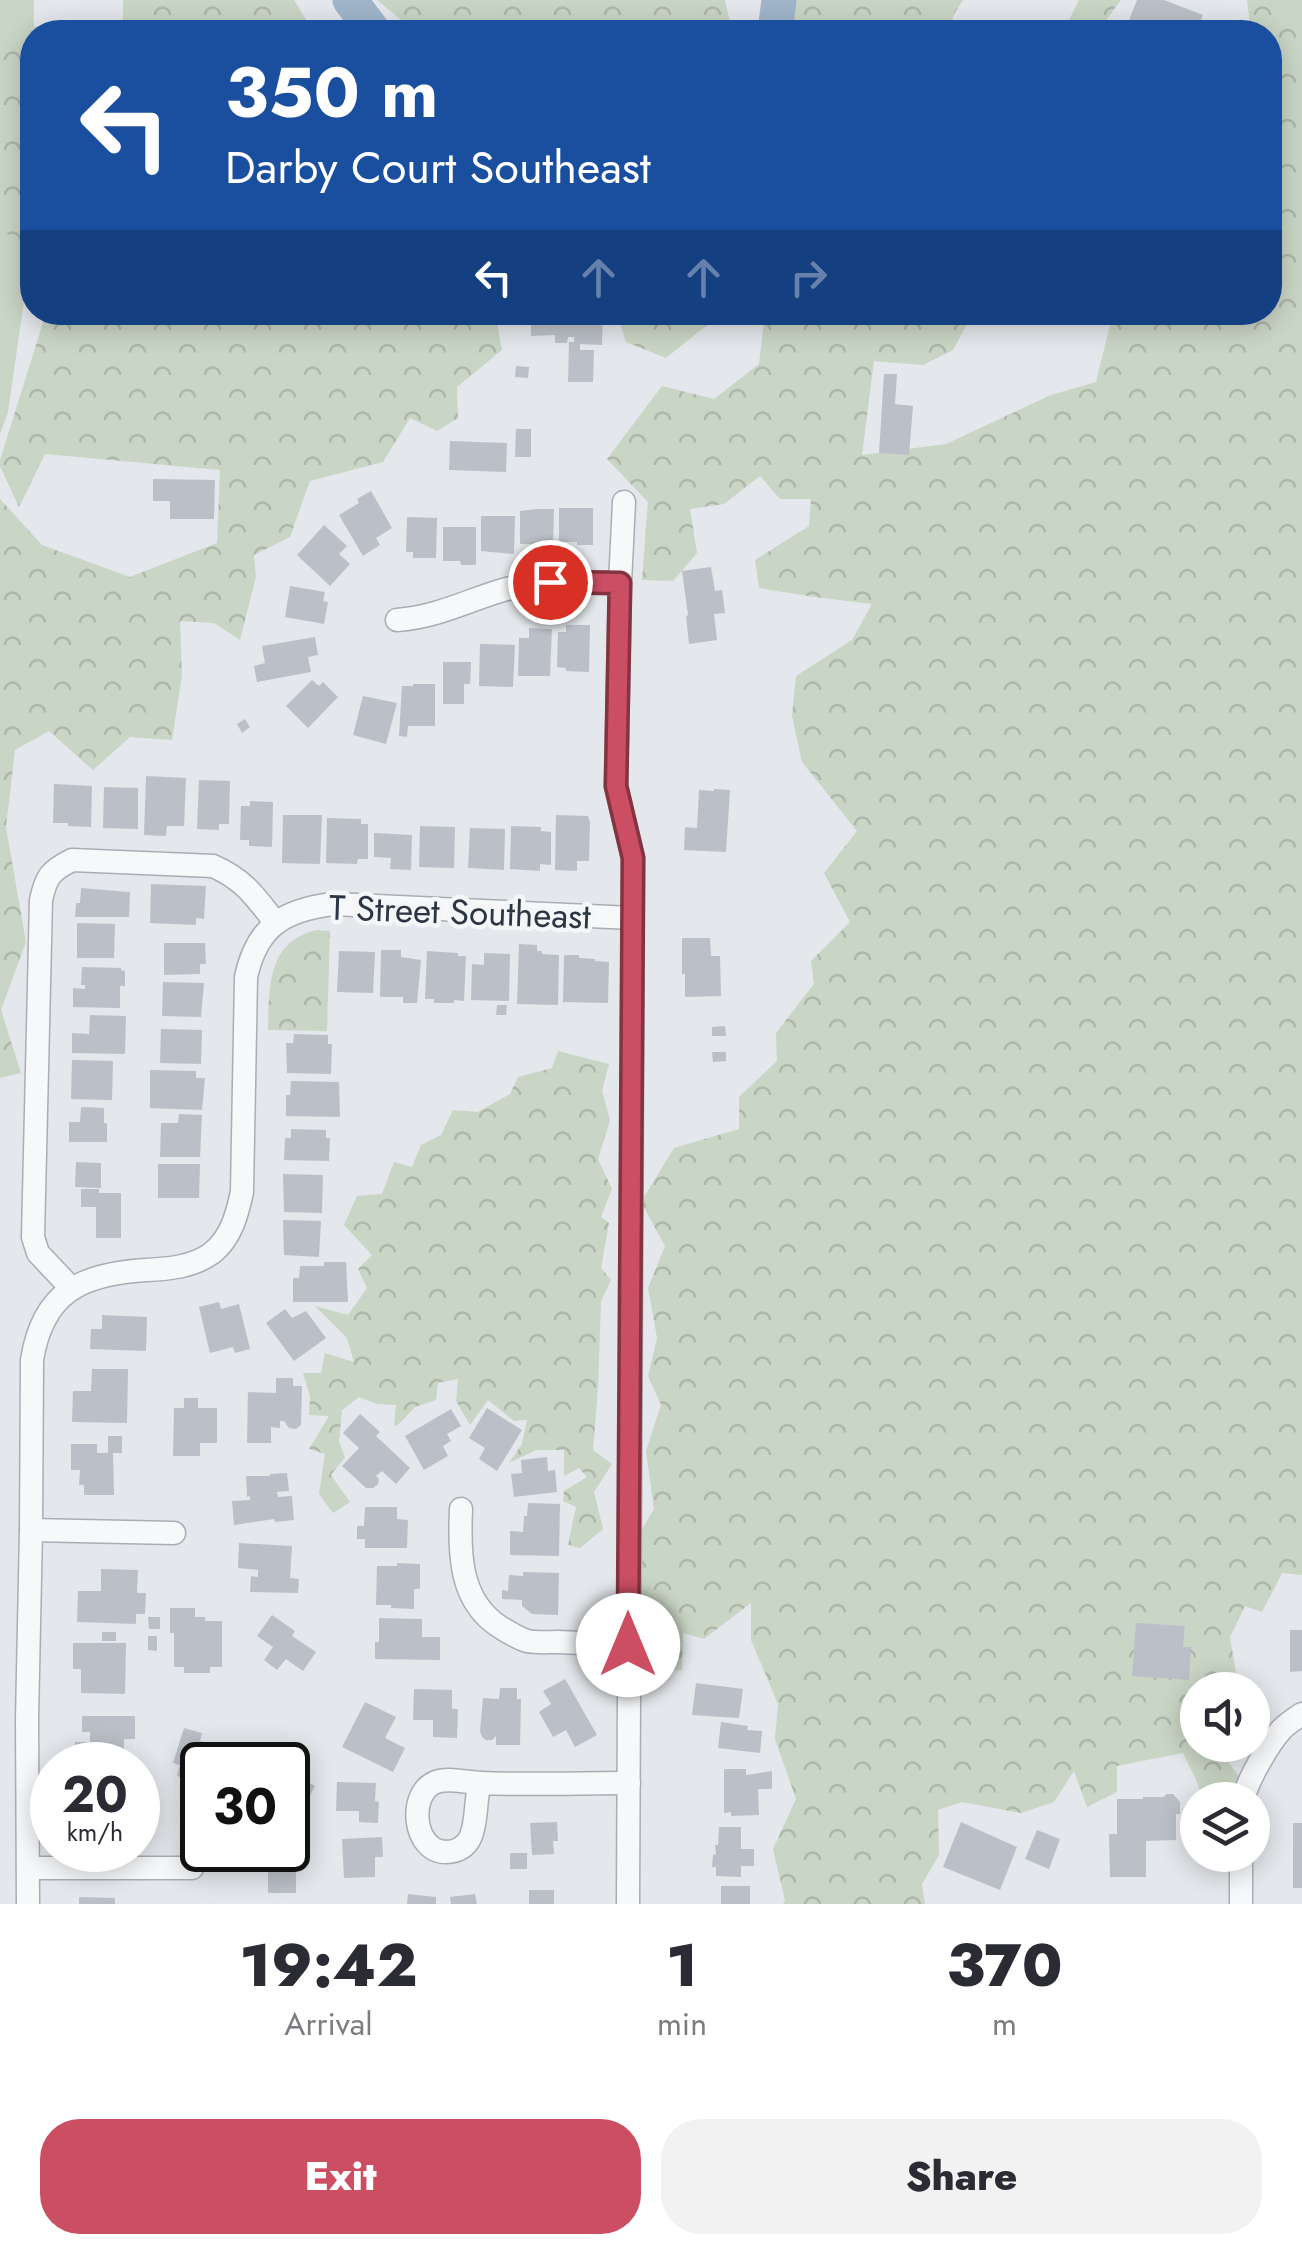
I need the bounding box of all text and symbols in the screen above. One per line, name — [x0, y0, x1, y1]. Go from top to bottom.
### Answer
text: 350 m — [225, 42, 438, 143]
icon: left — [60, 60, 190, 190]
text: Darby Court Southeast — [225, 135, 651, 200]
icon: left — [466, 250, 521, 305]
icon: ahead — [571, 250, 626, 305]
icon: ahead — [676, 250, 731, 305]
icon: right — [781, 250, 836, 305]
pin — [508, 540, 593, 625]
icon: arrive — [523, 555, 578, 610]
street label: T Street Southeast — [328, 882, 592, 942]
position arrow — [576, 1593, 680, 1697]
map controls — [1180, 1672, 1270, 1872]
button: sound — [1180, 1672, 1270, 1762]
speed limit sign: 30 — [180, 1742, 310, 1872]
text: 20 — [62, 1758, 128, 1831]
button: layers — [1180, 1782, 1270, 1872]
text: km/h — [67, 1814, 123, 1850]
text: 19:42 — [239, 1922, 417, 2009]
text: 1 — [666, 1922, 698, 2009]
text: 370 — [946, 1922, 1063, 2009]
text: Arrival — [284, 2001, 373, 2047]
text: min — [657, 2001, 707, 2047]
text: m — [992, 2001, 1017, 2047]
button: Exit — [40, 2119, 641, 2234]
button: Share — [661, 2119, 1262, 2234]

